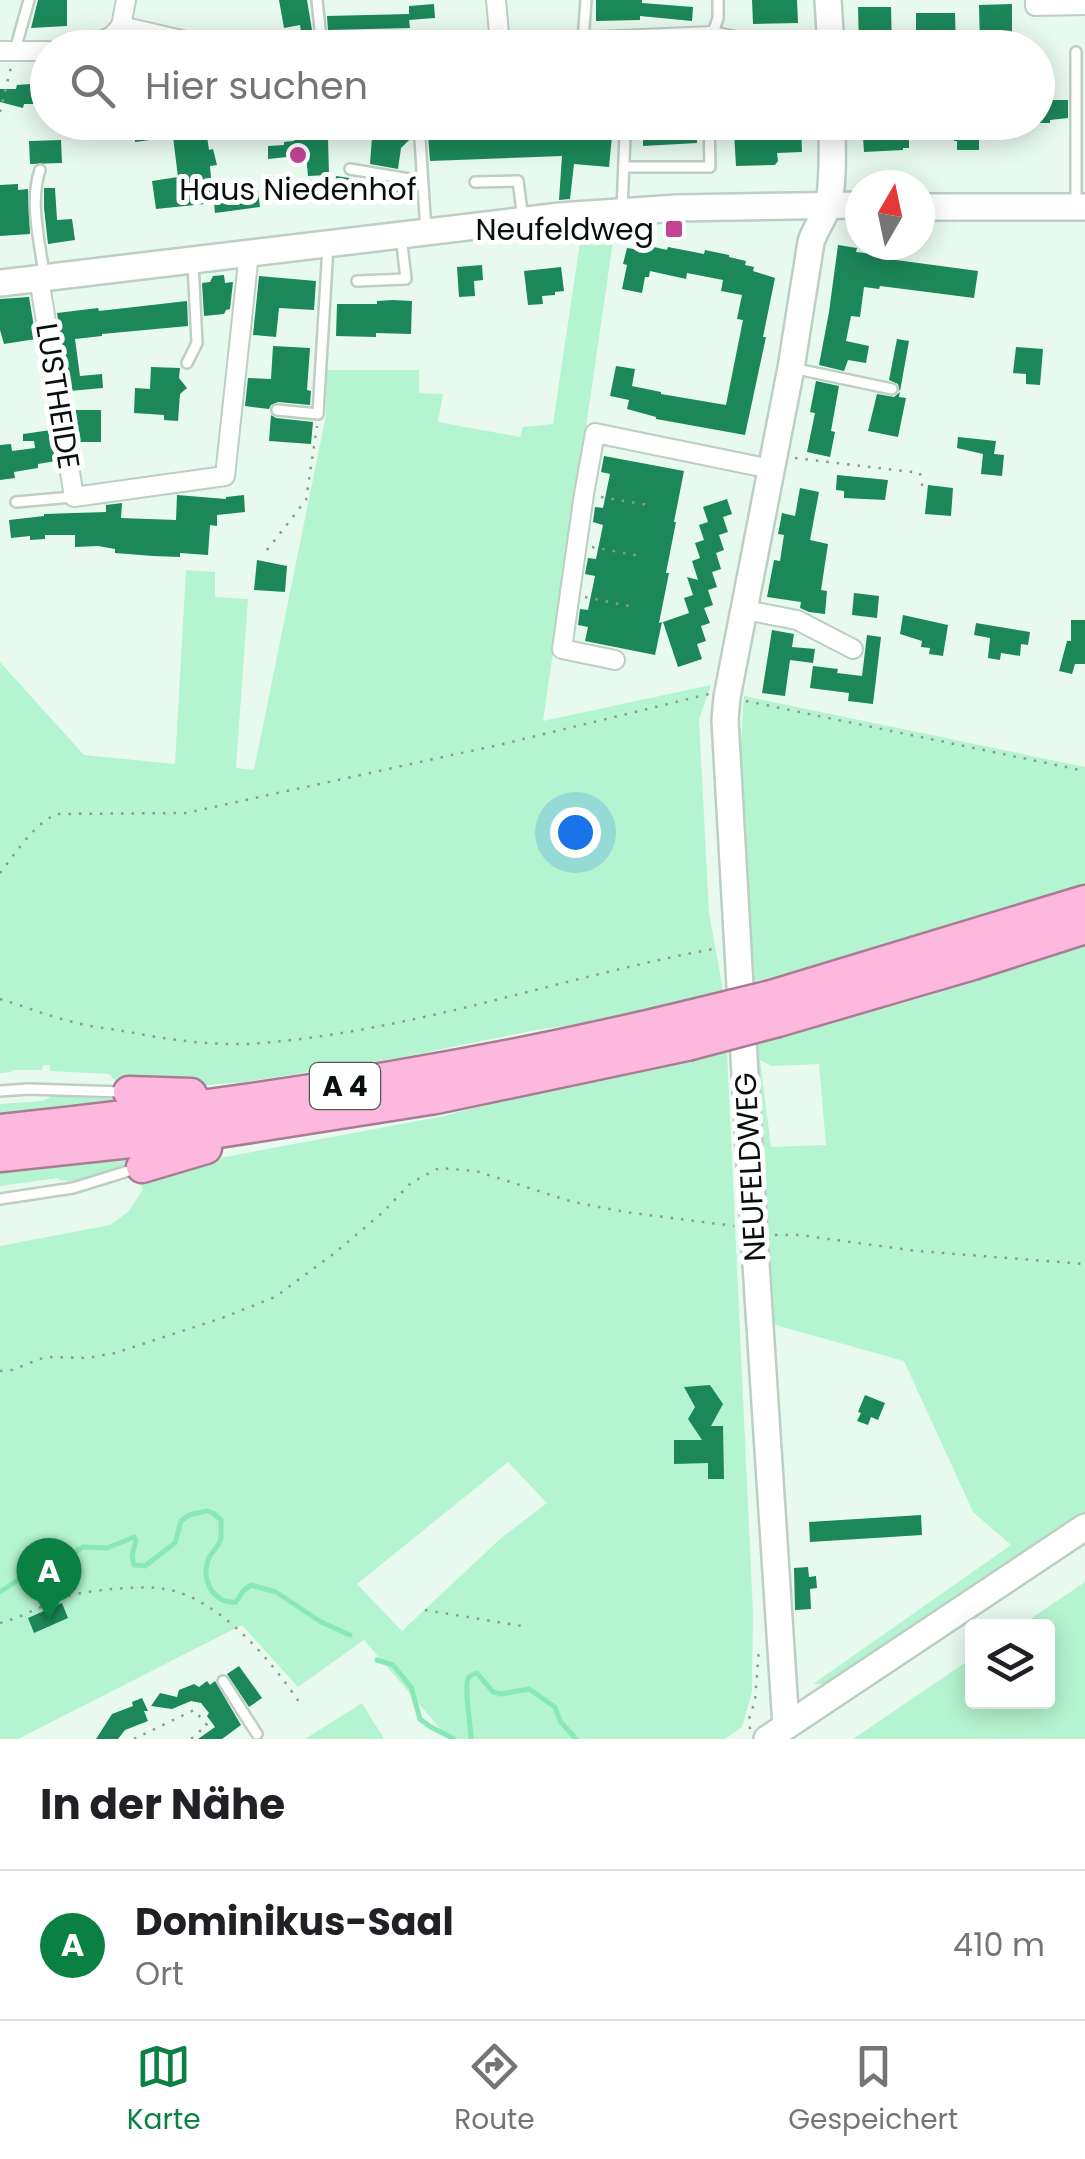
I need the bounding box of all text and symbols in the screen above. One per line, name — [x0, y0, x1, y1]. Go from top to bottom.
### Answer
search box — [30, 30, 1055, 140]
icon: search — [65, 58, 120, 113]
text: Hier suchen — [145, 59, 368, 112]
marker: Haus Niedenhof — [287, 144, 309, 166]
place label: Haus Niedenhof — [179, 168, 417, 211]
north arrow — [845, 170, 935, 260]
place label: Neufeldweg — [476, 208, 654, 251]
marker: Neufeldweg — [663, 218, 685, 240]
street label: LUSTHEIDE — [25, 320, 91, 472]
your location — [550, 807, 601, 858]
road number: A 4 — [310, 1063, 380, 1109]
street label: NEUFELDWEG — [724, 1071, 776, 1263]
pin: A — [17, 1538, 82, 1620]
map controls — [965, 1619, 1055, 1709]
button: layers — [965, 1619, 1055, 1709]
text: In der Nähe — [40, 1775, 285, 1834]
text: Dominikus-Saal — [135, 1895, 454, 1948]
text: A — [61, 1922, 84, 1967]
text: 410 m — [953, 1922, 1045, 1967]
text: Ort — [135, 1951, 184, 1996]
tab: Karte — [127, 2039, 201, 2141]
tab: Route — [454, 2039, 535, 2141]
tab: Gespeichert — [788, 2039, 958, 2141]

